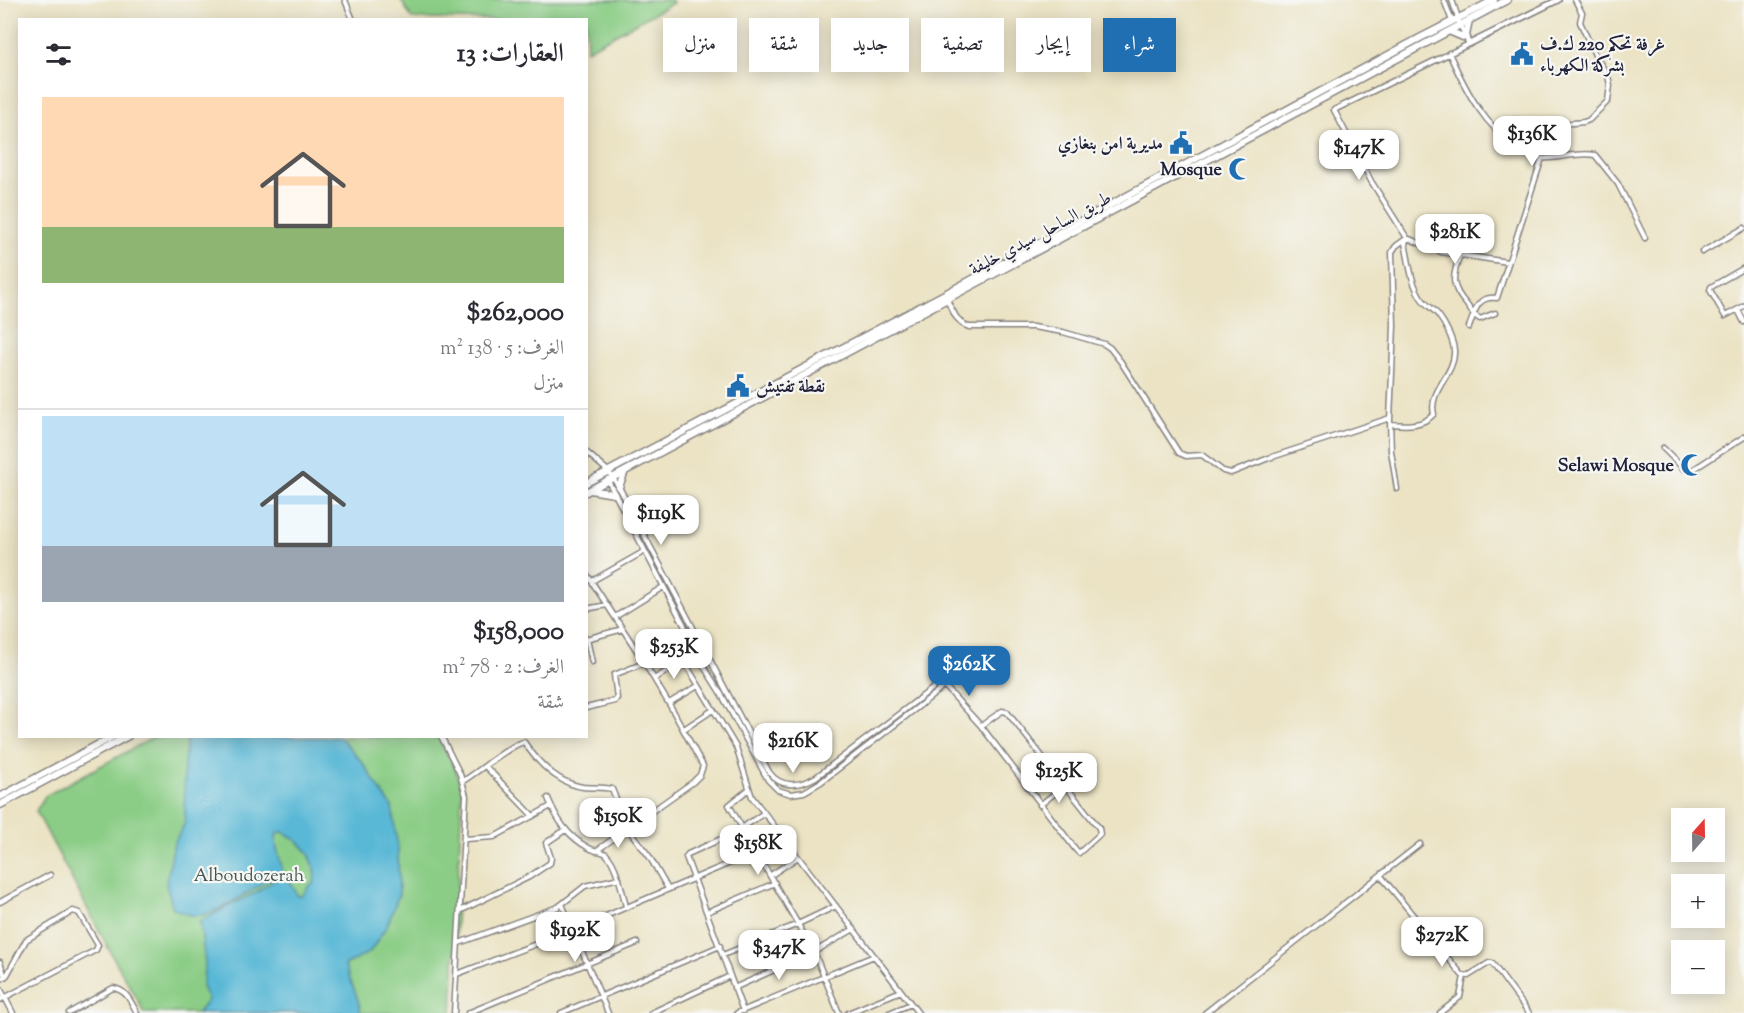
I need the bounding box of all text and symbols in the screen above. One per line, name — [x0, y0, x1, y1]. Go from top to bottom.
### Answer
chip: منزل — [663, 18, 737, 72]
chip: شقة — [749, 18, 819, 72]
chip: جديد — [831, 18, 909, 72]
chip: تصفية — [921, 18, 1004, 72]
chip: إيجار — [1016, 18, 1091, 72]
chip: شراء — [1103, 18, 1176, 72]
place label: غرفة تحكم 220 ك.ف بشركة الكهرباء — [1540, 33, 1665, 80]
text: العقارات: 13 — [457, 36, 564, 73]
icon: filters — [42, 38, 75, 71]
public building icon: غرفة تحكم 220 ك.ف بشركة الكهرباء — [1509, 41, 1535, 67]
pin: $136K — [1490, 116, 1574, 167]
text: $136K — [1507, 121, 1557, 150]
public building icon: مديرية امن بنغازي — [1168, 130, 1194, 156]
pin: $147K — [1317, 130, 1401, 181]
place label: مديرية امن بنغازي — [1058, 132, 1163, 158]
text: $147K — [1333, 135, 1385, 164]
icon: home — [249, 136, 357, 244]
mosque icon: Mosque — [1227, 156, 1253, 182]
place label: Mosque — [1160, 158, 1223, 184]
street label: طريق الساحل سيدي خليفة — [965, 186, 1117, 283]
pin: $281K — [1413, 214, 1497, 265]
text: $281K — [1429, 219, 1481, 248]
text: $262,000 — [466, 295, 564, 332]
text: الغرف: 5 · 138 m² — [440, 335, 564, 364]
text: منزل — [533, 370, 564, 399]
public building icon: نقطة تفتيش — [725, 373, 751, 399]
place label: نقطة تفتيش — [756, 375, 825, 401]
mosque icon: Selawi Mosque — [1679, 452, 1705, 478]
place label: Selawi Mosque — [1558, 454, 1675, 480]
icon: home — [249, 455, 357, 563]
pin: $119K — [619, 495, 703, 546]
text: $119K — [637, 500, 685, 529]
text: $158,000 — [473, 614, 564, 651]
pin: $253K — [632, 629, 716, 680]
text: $253K — [649, 634, 699, 663]
pin: $262K — [927, 646, 1011, 697]
text: $262K — [942, 651, 996, 680]
text: الغرف: 2 · 78 m² — [442, 654, 564, 683]
text: شقة — [538, 689, 564, 718]
pin: $216K — [751, 723, 835, 774]
text: $216K — [767, 728, 819, 757]
pin: $125K — [1017, 753, 1101, 804]
text: $125K — [1035, 758, 1083, 787]
pin: $150K — [576, 798, 660, 849]
text: $150K — [593, 803, 643, 832]
north arrow — [1671, 808, 1725, 862]
map controls — [1671, 808, 1725, 994]
pin: $158K — [716, 825, 800, 876]
text: $158K — [734, 830, 782, 859]
park label: Alboudozerah — [194, 864, 305, 890]
button: + — [1671, 874, 1725, 928]
pin: $192K — [533, 912, 617, 963]
text: $192K — [550, 917, 600, 946]
pin: $272K — [1400, 917, 1484, 968]
text: $272K — [1415, 922, 1469, 951]
pin: $347K — [737, 930, 821, 981]
text: $347K — [752, 935, 806, 964]
button: − — [1671, 940, 1725, 994]

